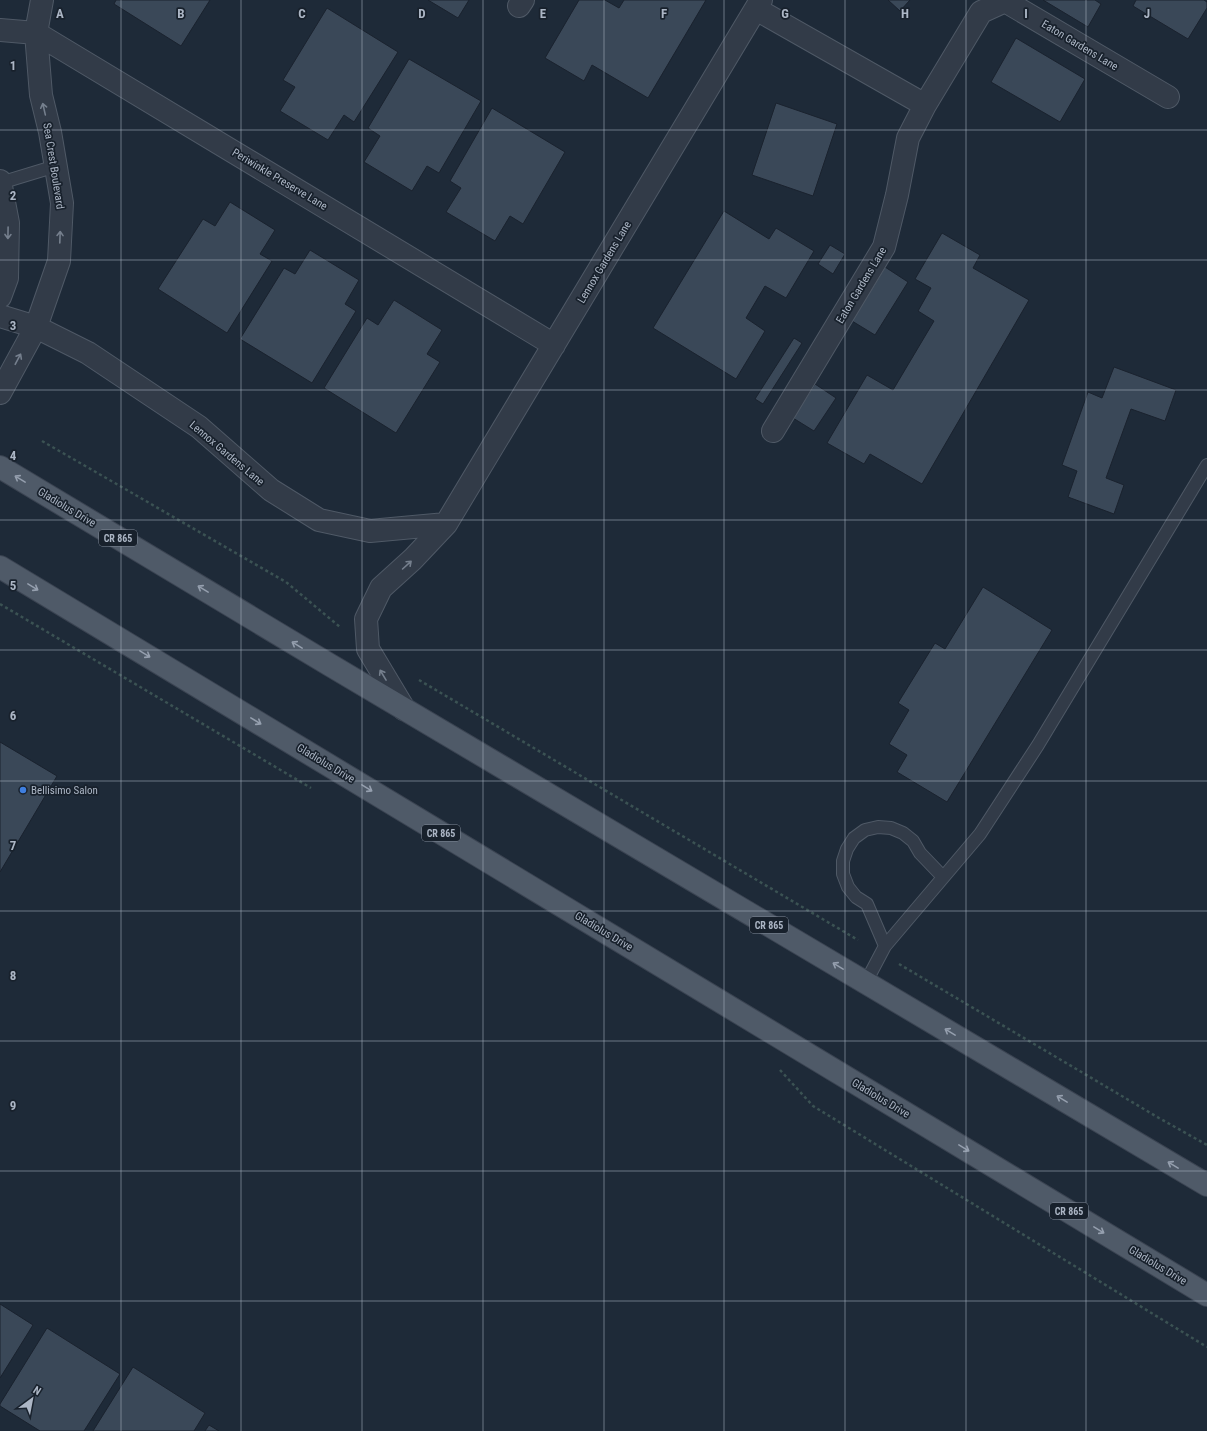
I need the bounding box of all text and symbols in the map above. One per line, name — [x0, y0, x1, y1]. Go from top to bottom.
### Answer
text: A — [56, 6, 64, 21]
text: B — [177, 6, 185, 21]
text: C — [298, 6, 306, 21]
text: D — [418, 6, 426, 21]
text: E — [540, 6, 547, 21]
text: F — [661, 6, 667, 21]
text: G — [781, 6, 789, 21]
text: H — [901, 6, 909, 21]
text: I — [1024, 6, 1028, 21]
text: J — [1144, 6, 1150, 21]
street label: Eaton Gardens Lane — [1039, 18, 1120, 73]
text: 1 — [10, 58, 16, 73]
one-way arrow — [40, 103, 48, 116]
street label: Sea Crest Boulevard — [40, 122, 67, 210]
street label: Periwinkle Preserve Lane — [230, 146, 330, 213]
text: 2 — [10, 188, 17, 203]
street label: Lennox Gardens Lane — [575, 219, 634, 306]
one-way arrow — [4, 226, 12, 239]
one-way arrow — [57, 231, 64, 244]
street label: Eaton Gardens Lane — [834, 245, 889, 326]
text: 3 — [10, 318, 16, 333]
one-way arrow — [15, 353, 23, 365]
street label: Lennox Gardens Lane — [187, 418, 267, 488]
text: 4 — [10, 448, 17, 463]
one-way arrow — [14, 474, 26, 482]
street label: Gladiolus Drive — [35, 485, 98, 530]
road number: CR 865 — [99, 530, 137, 546]
one-way arrow — [402, 560, 412, 569]
text: 5 — [10, 578, 17, 593]
one-way arrow — [27, 584, 39, 592]
one-way arrow — [197, 584, 209, 592]
one-way arrow — [292, 641, 303, 649]
one-way arrow — [139, 651, 151, 659]
one-way arrow — [379, 669, 387, 681]
text: 6 — [10, 708, 17, 723]
one-way arrow — [250, 718, 262, 726]
street label: Gladiolus Drive — [294, 741, 357, 786]
place label: Bellisimo Salon — [31, 784, 98, 797]
marker: Bellisimo Salon — [18, 785, 28, 795]
one-way arrow — [361, 785, 373, 793]
road number: CR 865 — [422, 825, 460, 841]
text: 7 — [10, 838, 17, 853]
street label: Gladiolus Drive — [572, 909, 635, 954]
road number: CR 865 — [750, 917, 788, 933]
one-way arrow — [832, 962, 844, 970]
text: 8 — [10, 968, 16, 983]
one-way arrow — [944, 1028, 956, 1036]
street label: Gladiolus Drive — [849, 1076, 912, 1121]
one-way arrow — [1056, 1094, 1068, 1102]
text: 9 — [10, 1098, 16, 1113]
one-way arrow — [958, 1144, 969, 1152]
one-way arrow — [1167, 1161, 1179, 1169]
road number: CR 865 — [1050, 1203, 1088, 1219]
one-way arrow — [1093, 1226, 1105, 1234]
street label: Gladiolus Drive — [1126, 1243, 1189, 1288]
north arrow — [12, 1379, 52, 1419]
text: N — [31, 1384, 44, 1398]

